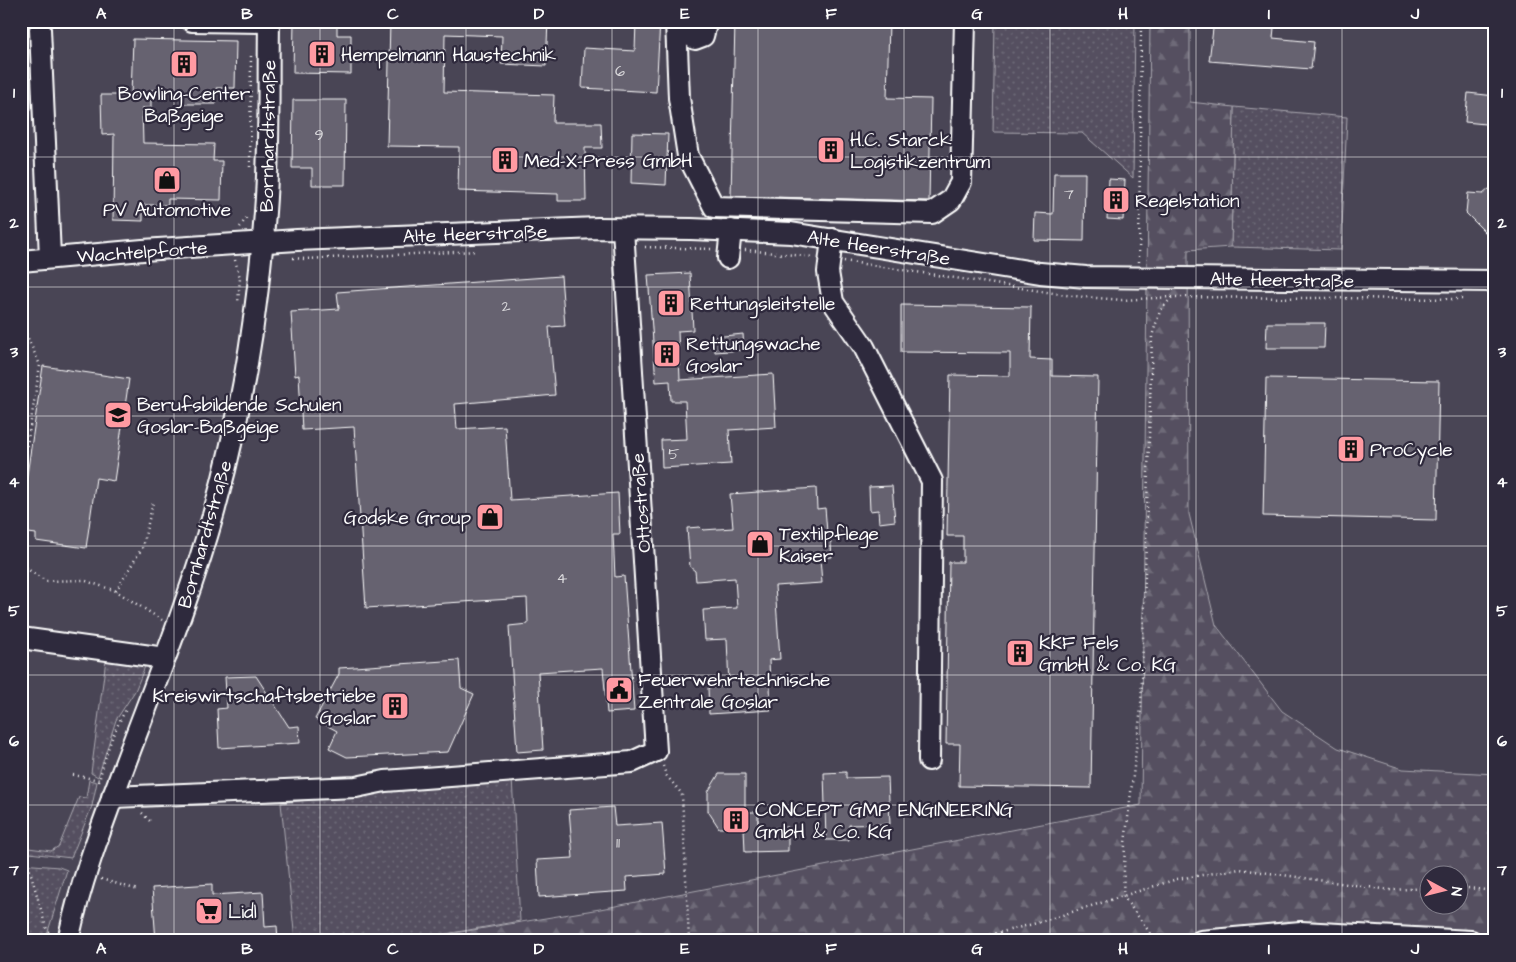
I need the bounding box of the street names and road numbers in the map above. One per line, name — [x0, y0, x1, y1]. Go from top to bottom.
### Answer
street label: Bornhardtstraße — [254, 60, 283, 212]
street label: Alte Heerstraße — [402, 218, 548, 251]
street label: Alte Heerstraße — [805, 224, 952, 273]
street label: Wachtelpforte — [76, 234, 208, 271]
street label: Alte Heerstraße — [1210, 266, 1354, 295]
street label: Ottostraße — [625, 452, 658, 554]
street label: Bornhardtstraße — [171, 457, 239, 611]

